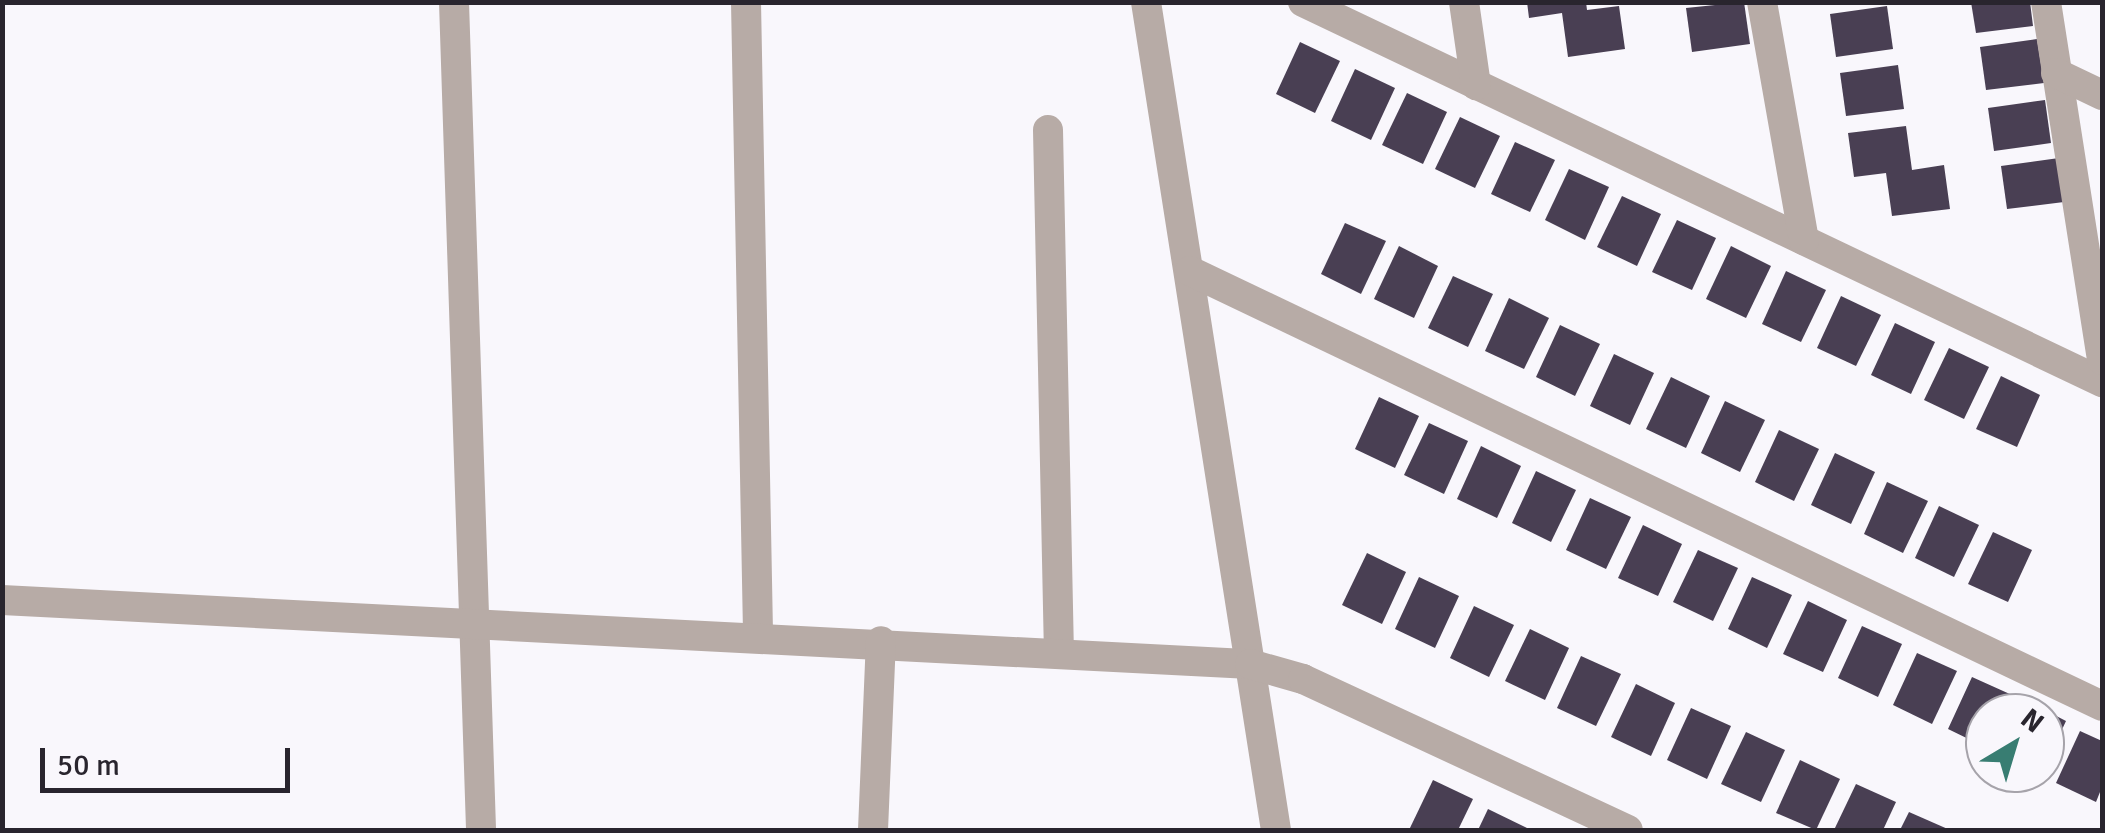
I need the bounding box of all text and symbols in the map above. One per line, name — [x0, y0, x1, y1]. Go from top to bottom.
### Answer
north arrow — [1965, 693, 2065, 793]
text: N — [2014, 702, 2050, 740]
scale bar — [45, 728, 295, 790]
text: 50 m — [57, 747, 120, 784]

